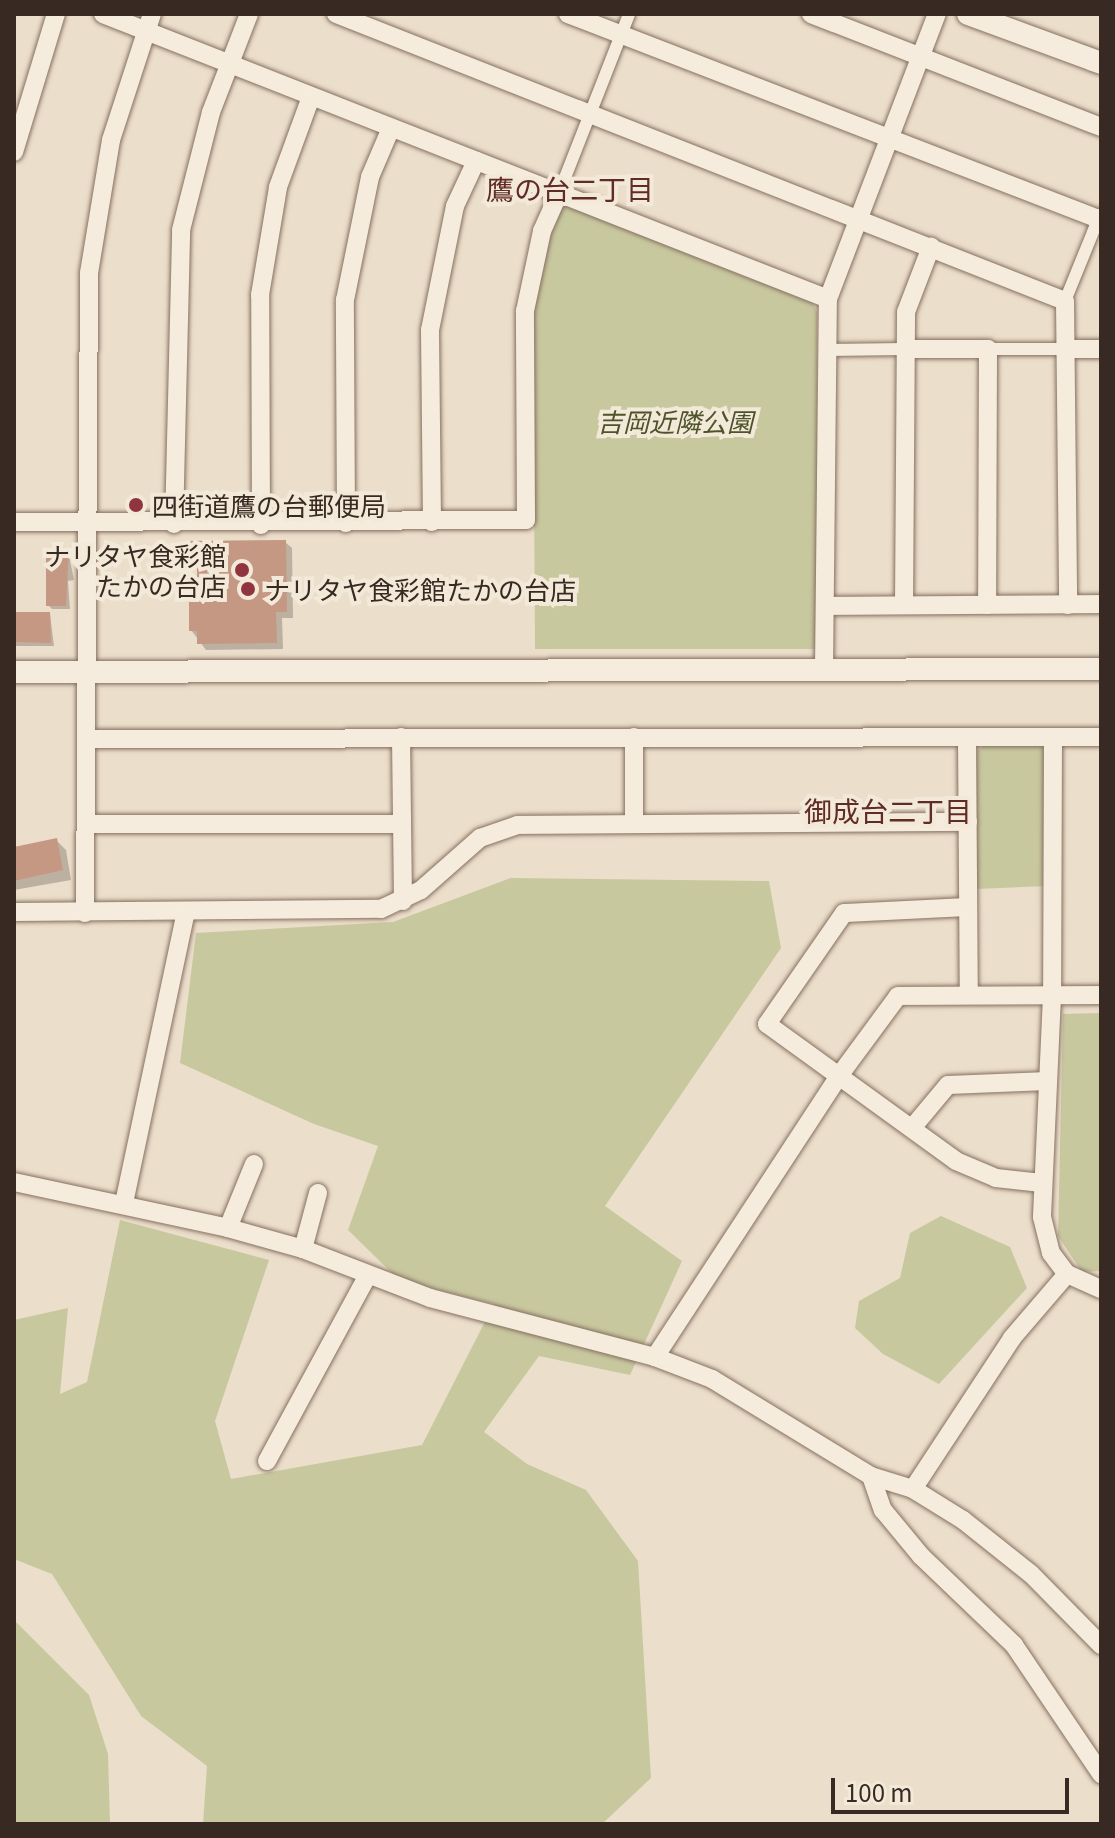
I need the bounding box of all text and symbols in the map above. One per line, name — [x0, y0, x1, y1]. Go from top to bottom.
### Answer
district label: 鷹の台二丁目 — [486, 171, 654, 205]
park label: 吉岡近隣公園 — [597, 405, 753, 437]
place label: 四街道鷹の台郵便局 — [152, 489, 386, 521]
marker: 四街道鷹の台郵便局 — [127, 496, 145, 514]
place label: ナリタヤ食彩館 たかの台店 — [44, 539, 226, 600]
marker: ナリタヤ食彩館 たかの台店 — [233, 561, 251, 579]
place label: ナリタヤ食彩館たかの台店 — [264, 573, 576, 605]
marker: ナリタヤ食彩館たかの台店 — [239, 580, 257, 598]
district label: 御成台二丁目 — [804, 793, 972, 827]
scale bar — [835, 1762, 1073, 1812]
text: 100 m — [845, 1774, 913, 1809]

